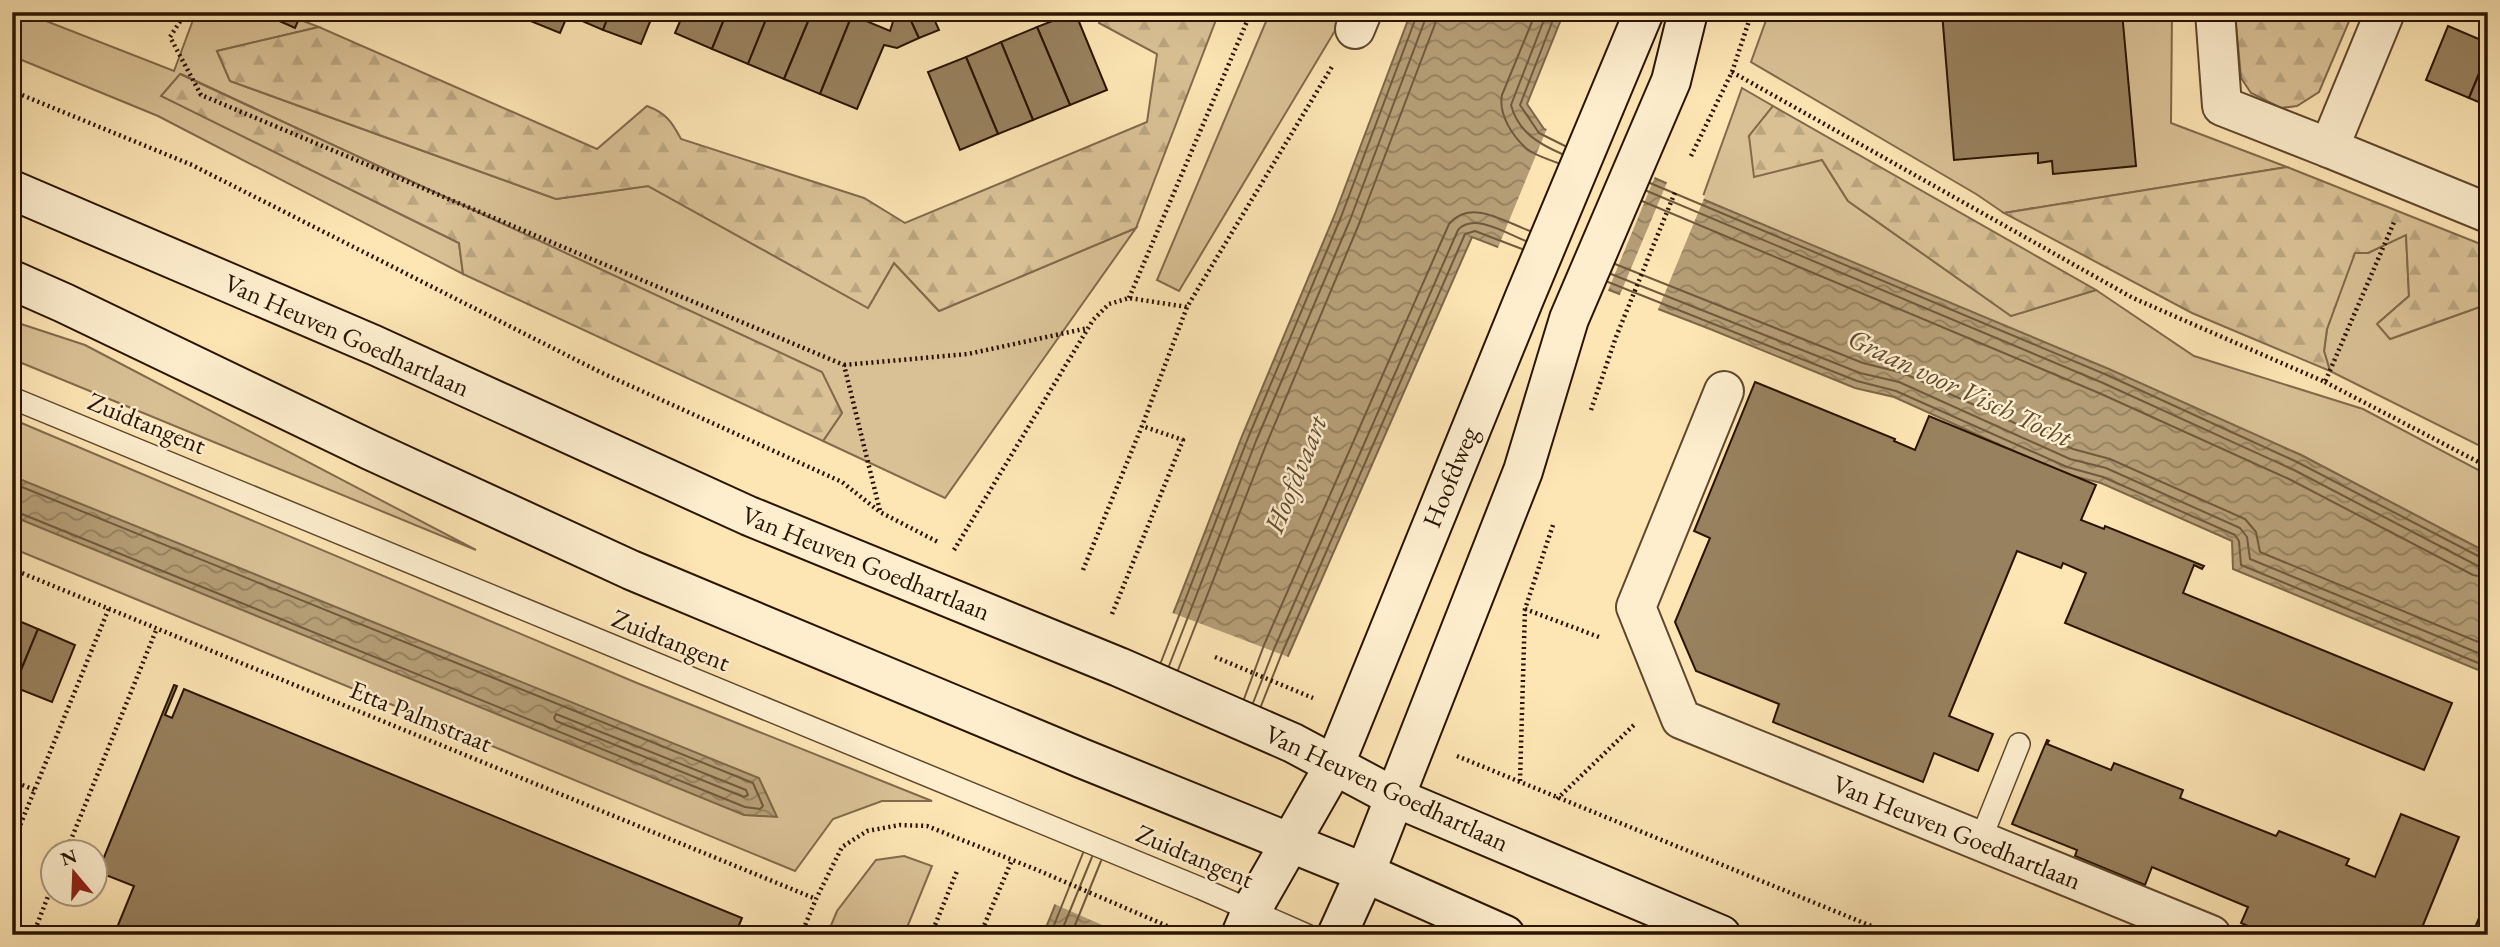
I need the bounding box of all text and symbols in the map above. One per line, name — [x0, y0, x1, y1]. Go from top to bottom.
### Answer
street label: Van Heuven Goedhartlaan — [219, 266, 475, 405]
water label: Graan voor Visch Tocht — [1842, 319, 2079, 455]
street label: Zuidtangent — [83, 384, 211, 462]
water label: Hoofdvaart — [1255, 409, 1335, 539]
street label: Hoofdweg — [1414, 421, 1486, 533]
street label: Van Heuven Goedhartlaan — [737, 498, 996, 629]
street label: Zuidtangent — [607, 601, 735, 679]
street label: Etta Palmstraat — [345, 672, 497, 760]
street label: Van Heuven Goedhartlaan — [1260, 717, 1515, 860]
street label: Van Heuven Goedhartlaan — [1828, 767, 2087, 898]
street label: Zuidtangent — [1131, 816, 1259, 896]
north arrow — [38, 838, 108, 908]
text: N — [57, 843, 81, 872]

